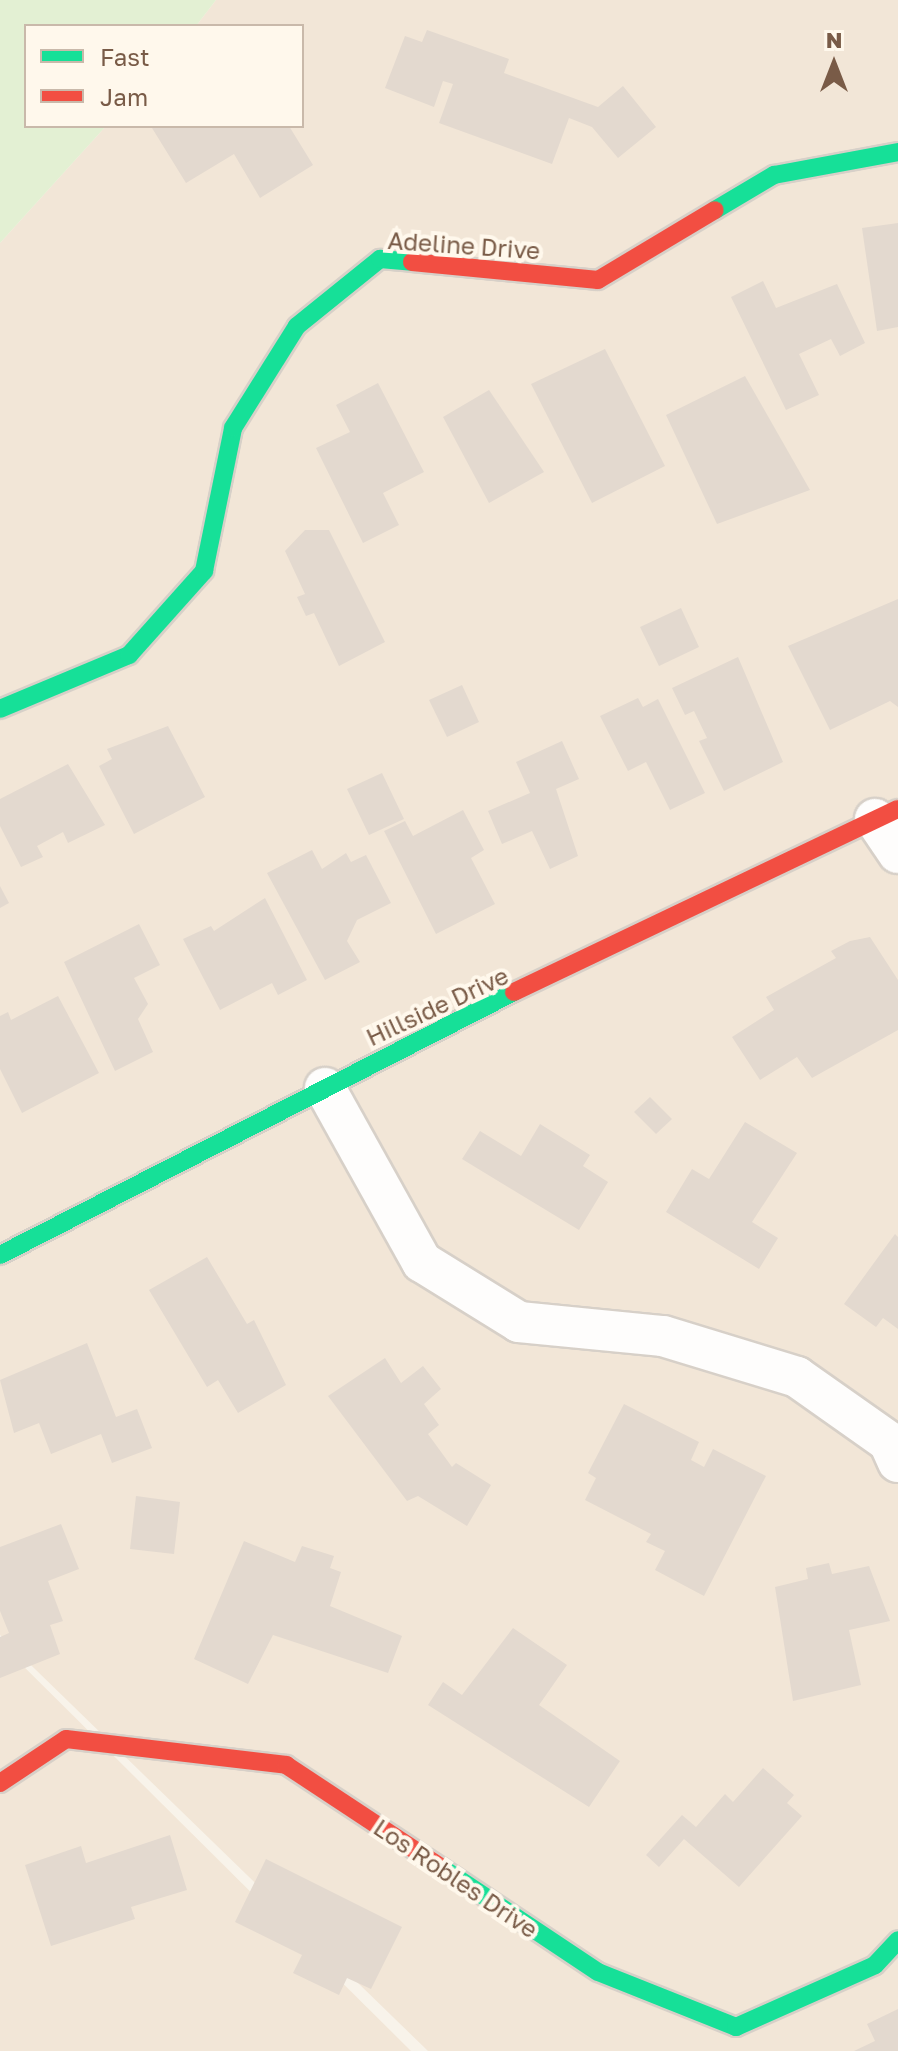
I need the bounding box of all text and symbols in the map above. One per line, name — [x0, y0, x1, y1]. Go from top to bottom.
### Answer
legend — [24, 24, 304, 128]
north arrow — [794, 24, 874, 104]
text: N — [826, 26, 842, 53]
text: Fast — [100, 42, 150, 71]
text: Jam — [100, 82, 148, 111]
street label: Adeline Drive — [387, 225, 541, 265]
street label: Hillside Drive — [361, 961, 513, 1051]
street label: Los Robles Drive — [369, 1813, 543, 1943]

